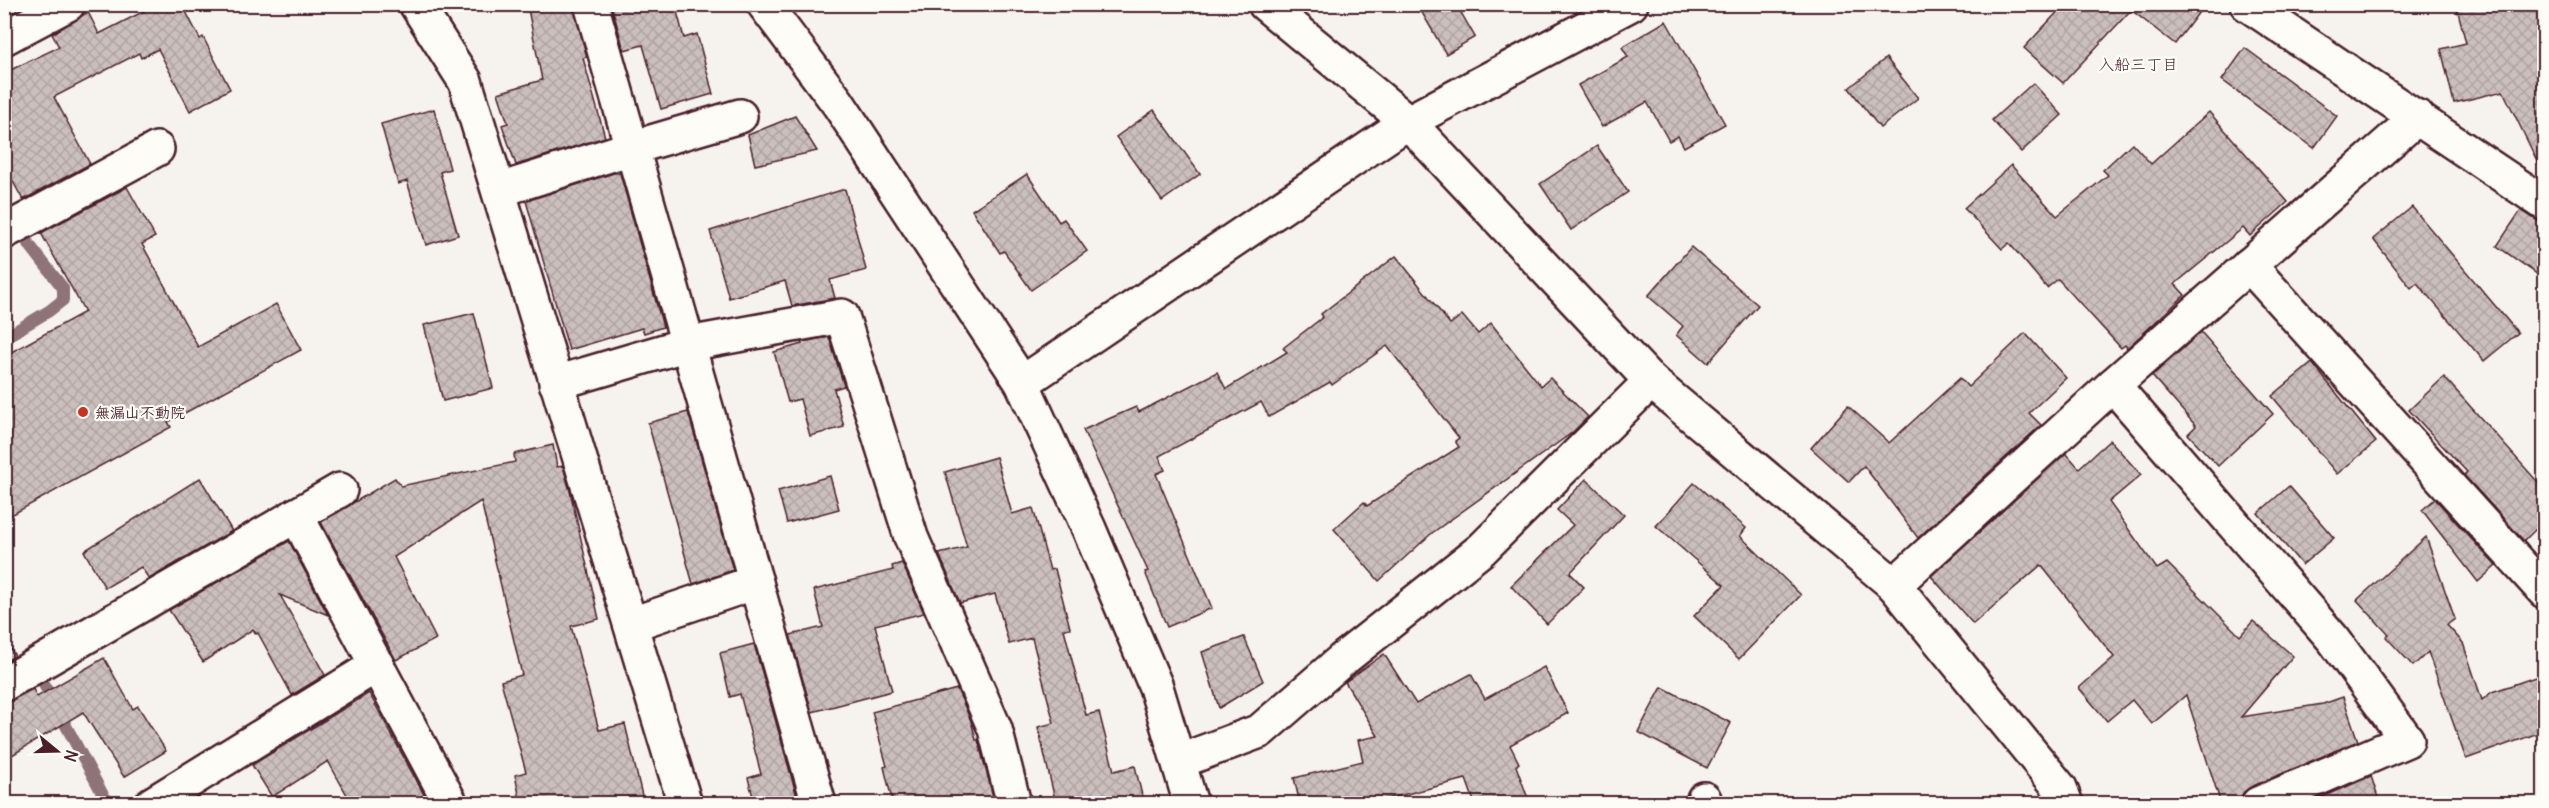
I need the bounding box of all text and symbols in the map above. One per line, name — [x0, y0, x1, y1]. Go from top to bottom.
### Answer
district label: 入船三丁目 — [2098, 54, 2178, 74]
place label: 無漏山不動院 — [95, 403, 185, 422]
marker: 無漏山不動院 — [76, 405, 90, 419]
north arrow — [27, 721, 87, 781]
text: N — [60, 747, 82, 764]

